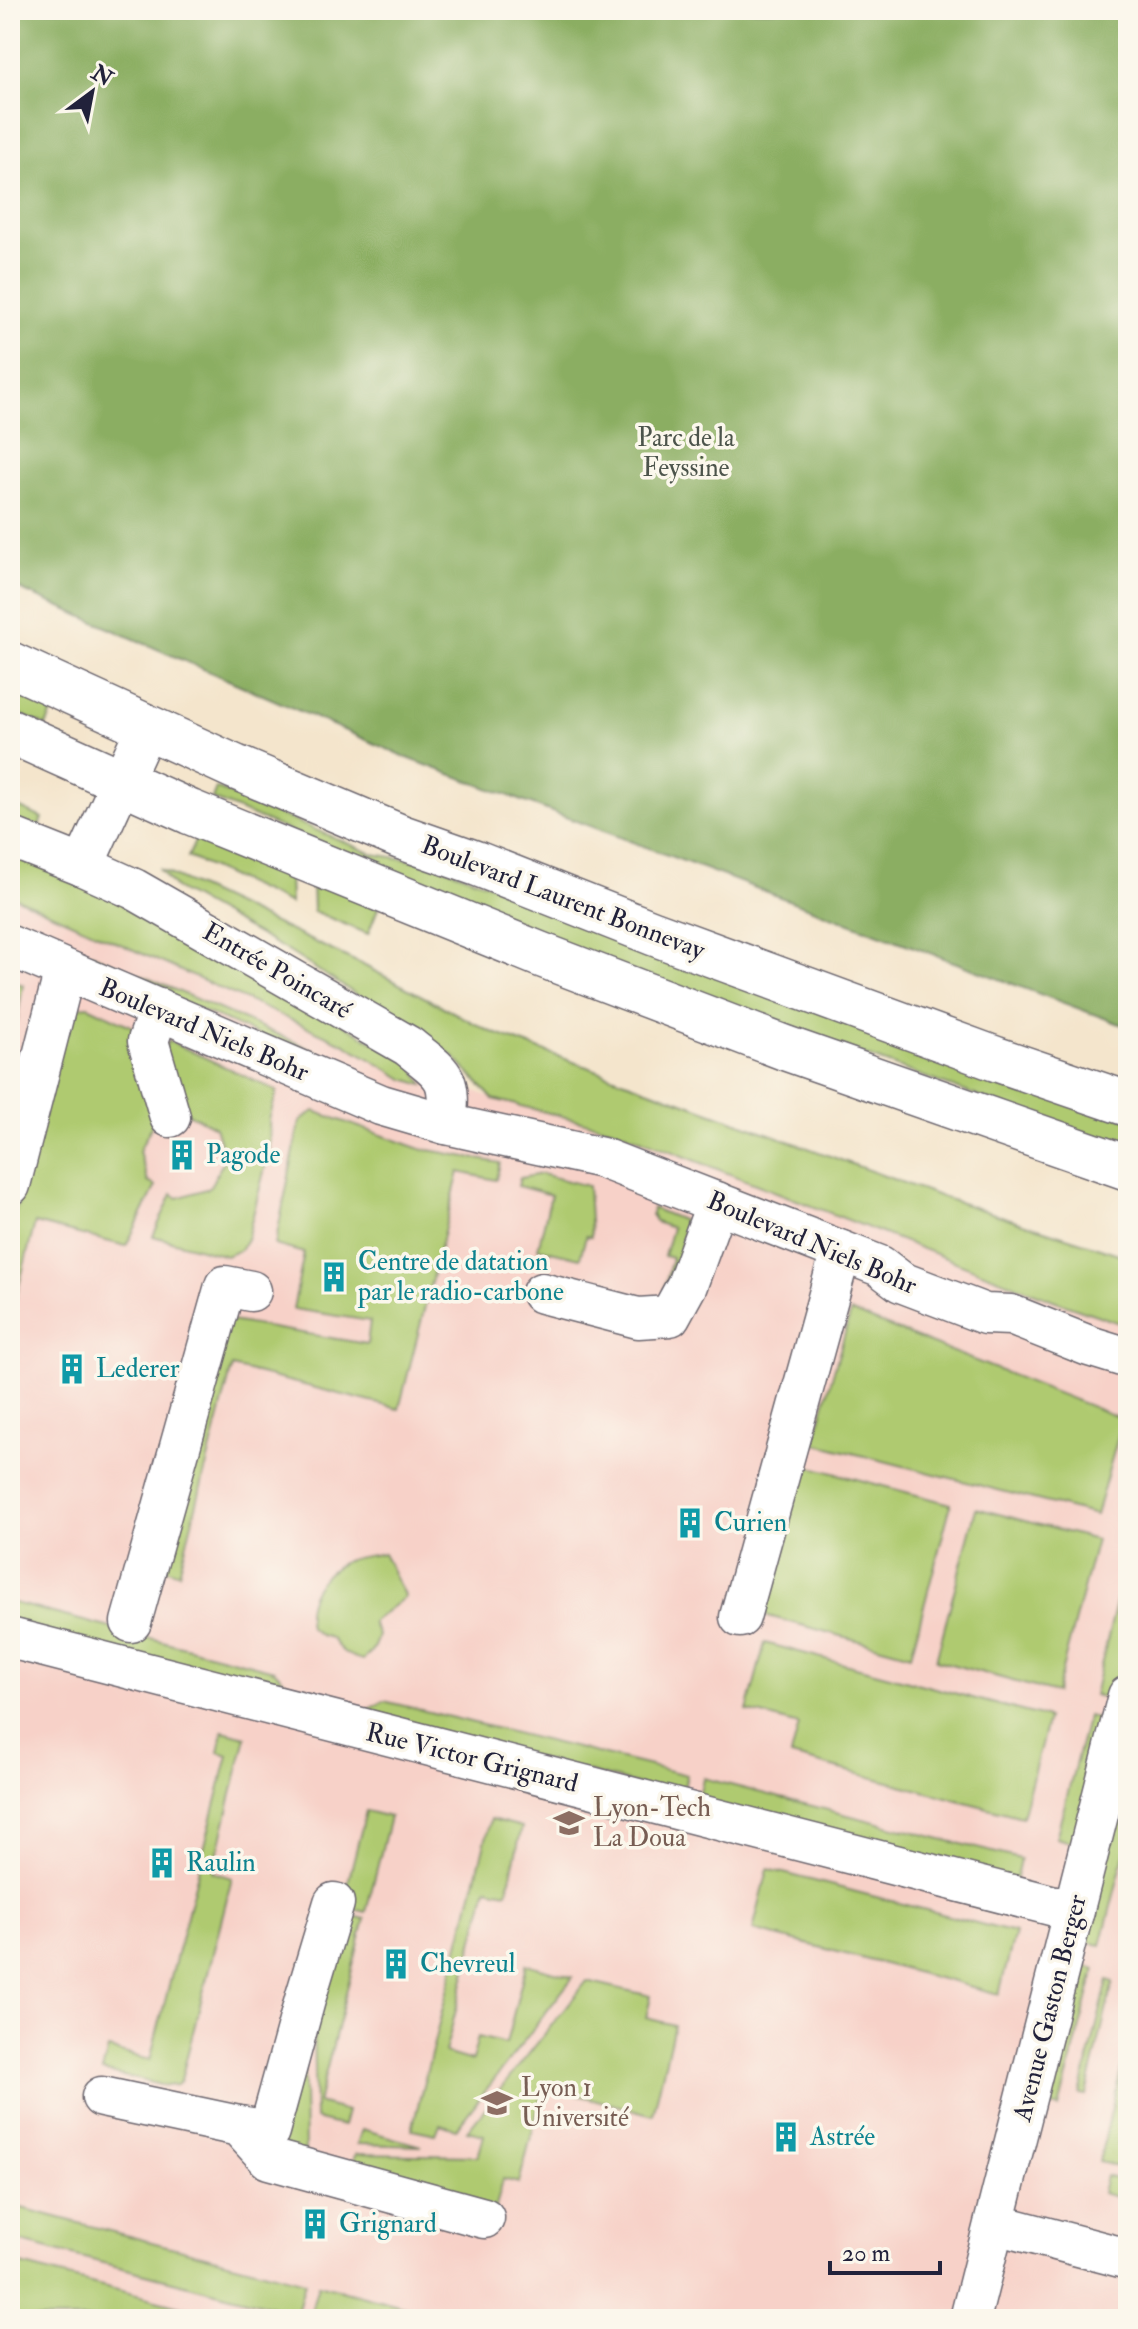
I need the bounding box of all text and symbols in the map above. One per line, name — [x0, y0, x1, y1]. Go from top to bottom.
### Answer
north arrow — [52, 52, 132, 132]
text: N — [85, 58, 118, 93]
park label: Parc de la Feyssine — [637, 422, 735, 484]
street label: Boulevard Laurent Bonnevay — [417, 829, 710, 967]
street label: Entrée Poincaré — [197, 916, 357, 1026]
street label: Boulevard Niels Bohr — [94, 971, 314, 1089]
building icon: Pagode — [165, 1138, 199, 1172]
place label: Pagode — [206, 1139, 280, 1171]
street label: Boulevard Niels Bohr — [702, 1184, 922, 1302]
place label: Centre de datation par le radio-carbone — [357, 1246, 564, 1309]
building icon: Centre de datation par le radio-carbone — [317, 1260, 351, 1294]
building icon: Lederer — [55, 1352, 89, 1386]
place label: Lederer — [96, 1353, 180, 1385]
building icon: Curien — [673, 1506, 707, 1540]
place label: Curien — [714, 1507, 787, 1539]
street label: Rue Victor Grignard — [363, 1716, 582, 1800]
place label: Lyon-Tech La Doua — [593, 1792, 711, 1854]
school or university icon: Lyon-Tech La Doua — [552, 1806, 586, 1840]
building icon: Raulin — [145, 1846, 179, 1880]
place label: Raulin — [186, 1847, 256, 1879]
street label: Avenue Gaston Berger — [1006, 1891, 1094, 2126]
building icon: Chevreul — [379, 1947, 413, 1981]
place label: Chevreul — [420, 1948, 516, 1980]
place label: Lyon 1 Université — [521, 2072, 629, 2134]
school or university icon: Lyon 1 Université — [480, 2086, 514, 2120]
building icon: Astrée — [769, 2120, 803, 2154]
place label: Astrée — [809, 2121, 875, 2153]
building icon: Grignard — [298, 2207, 332, 2241]
place label: Grignard — [339, 2208, 437, 2240]
scale bar — [830, 2225, 940, 2275]
text: 20 m — [842, 2238, 891, 2269]

